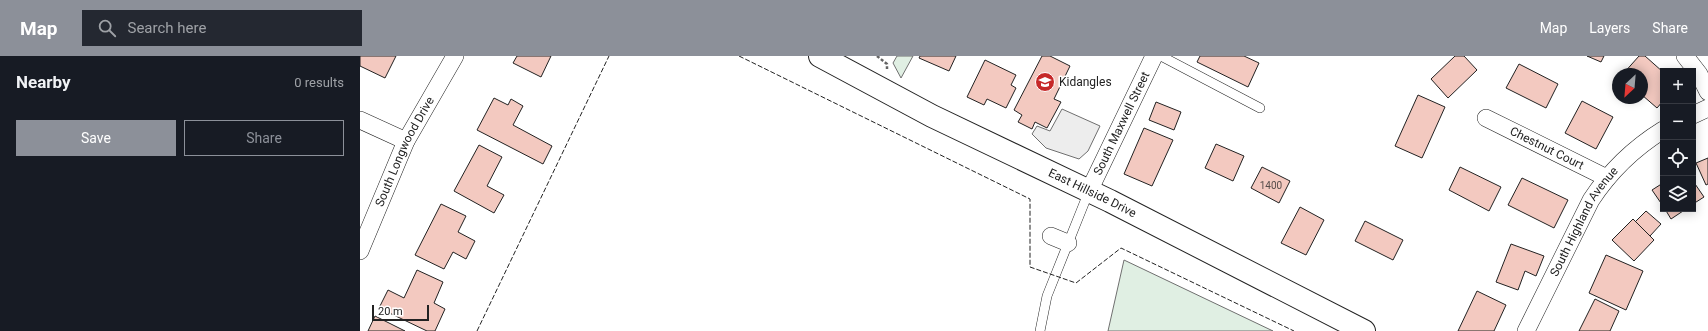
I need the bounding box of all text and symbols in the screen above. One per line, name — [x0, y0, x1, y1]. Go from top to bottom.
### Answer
search box — [82, 10, 362, 46]
text: Map — [20, 17, 58, 40]
icon: search — [96, 17, 118, 39]
text: Search here — [128, 19, 206, 37]
text: Map — [1540, 20, 1567, 36]
text: Layers — [1589, 20, 1630, 36]
text: Share — [1652, 20, 1688, 36]
north arrow — [1612, 68, 1648, 104]
map controls — [1660, 68, 1696, 212]
button: + — [1660, 68, 1696, 104]
street label: South Maxwell Street — [1091, 69, 1152, 177]
school or university icon: Kidangles — [1034, 71, 1056, 93]
text: Nearby — [16, 72, 71, 92]
text: 0 results — [294, 75, 344, 90]
place label: Kidangles — [1059, 75, 1112, 89]
street label: South Longwood Drive — [372, 94, 437, 209]
button: − — [1660, 104, 1696, 140]
button: Save — [16, 120, 176, 156]
button: Share — [184, 120, 344, 156]
street label: Chestnut Court — [1508, 124, 1586, 172]
button: locate — [1660, 140, 1696, 176]
street label: South Highland Avenue — [1547, 164, 1621, 279]
street label: East Hillside Drive — [1046, 166, 1139, 220]
button: layers — [1660, 176, 1696, 212]
house number: 1400 — [1260, 180, 1283, 191]
scale bar — [372, 303, 429, 322]
text: 20 m — [378, 305, 403, 318]

